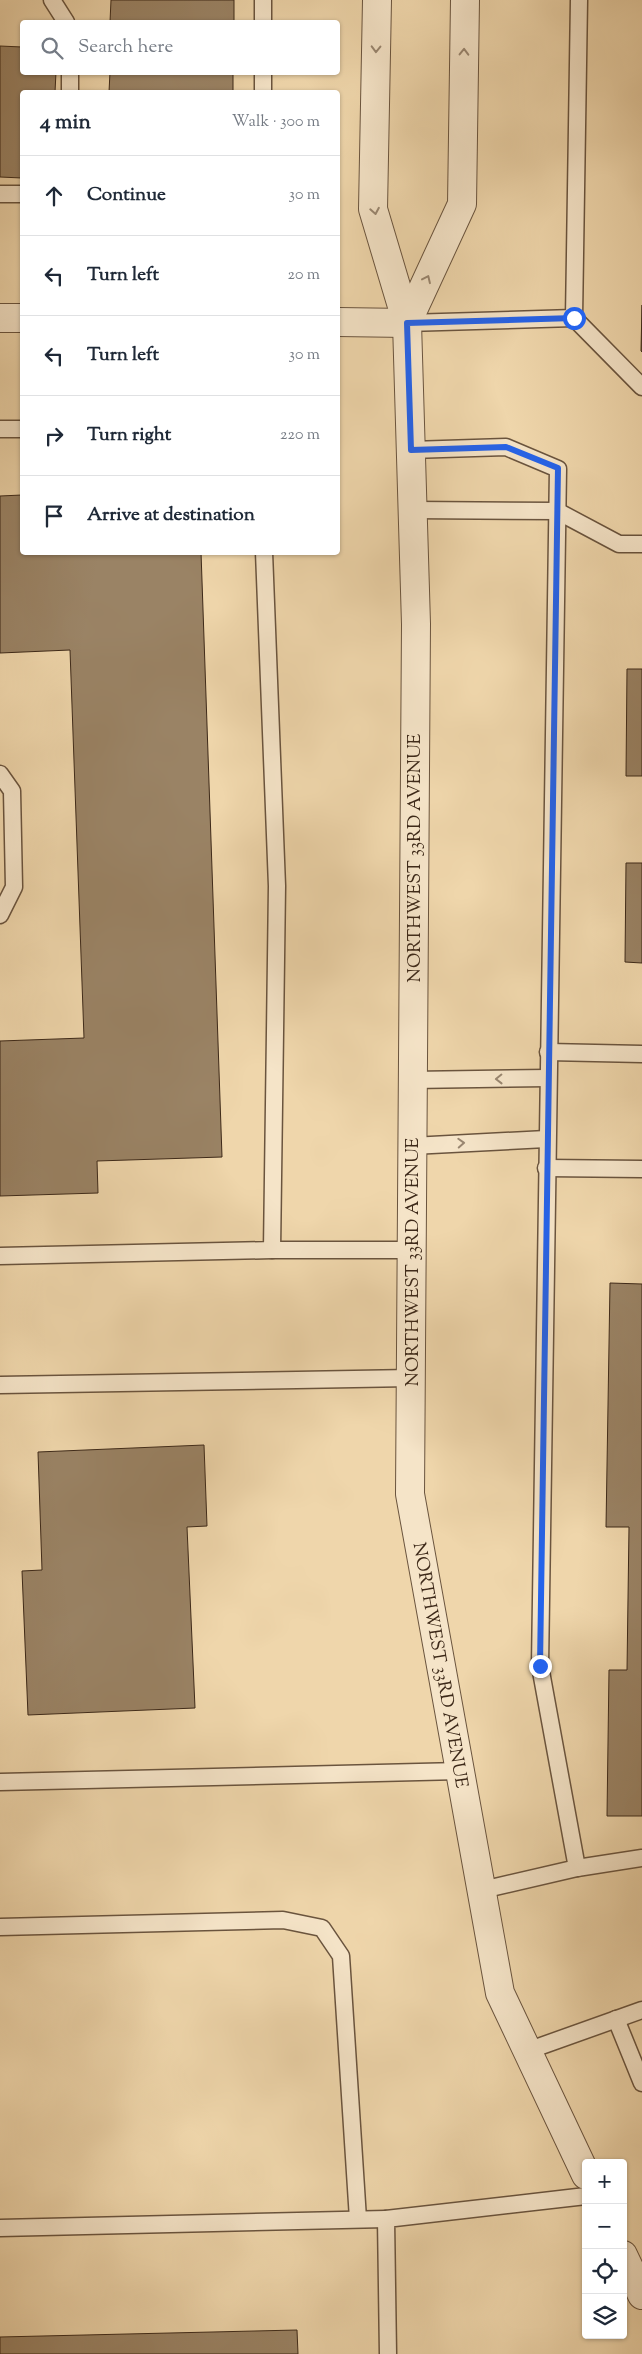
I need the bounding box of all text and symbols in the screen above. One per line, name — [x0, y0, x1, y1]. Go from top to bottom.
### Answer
search box — [20, 20, 340, 75]
icon: search — [38, 34, 66, 62]
text: Search here — [78, 34, 173, 61]
one-way arrow — [371, 45, 382, 53]
one-way arrow — [459, 48, 470, 56]
text: 4 min — [40, 108, 91, 138]
text: Walk · 300 m — [232, 111, 320, 134]
icon: ahead — [40, 182, 68, 210]
text: Continue — [87, 182, 166, 209]
text: 30 m — [289, 184, 320, 207]
one-way arrow — [369, 207, 379, 215]
icon: left — [40, 262, 68, 290]
text: Turn left — [87, 262, 159, 289]
text: 20 m — [287, 264, 320, 287]
one-way arrow — [421, 275, 432, 284]
route start — [563, 307, 586, 330]
icon: left — [40, 342, 68, 370]
text: Turn left — [87, 342, 159, 369]
text: 30 m — [289, 344, 320, 367]
icon: right — [40, 422, 68, 450]
text: Turn right — [87, 422, 171, 449]
text: 220 m — [280, 424, 320, 447]
icon: arrive — [40, 502, 68, 530]
text: Arrive at destination — [87, 502, 255, 529]
street label: NORTHWEST 33RD AVENUE — [403, 733, 429, 982]
one-way arrow — [495, 1074, 502, 1084]
street label: NORTHWEST 33RD AVENUE — [401, 1137, 427, 1386]
one-way arrow — [457, 1138, 465, 1149]
street label: NORTHWEST 33RD AVENUE — [405, 1540, 473, 1790]
route end — [529, 1655, 552, 1678]
map controls — [582, 2159, 627, 2339]
button: + — [582, 2159, 627, 2204]
button: − — [582, 2204, 627, 2249]
button: locate — [582, 2249, 627, 2294]
button: layers — [582, 2294, 627, 2339]

